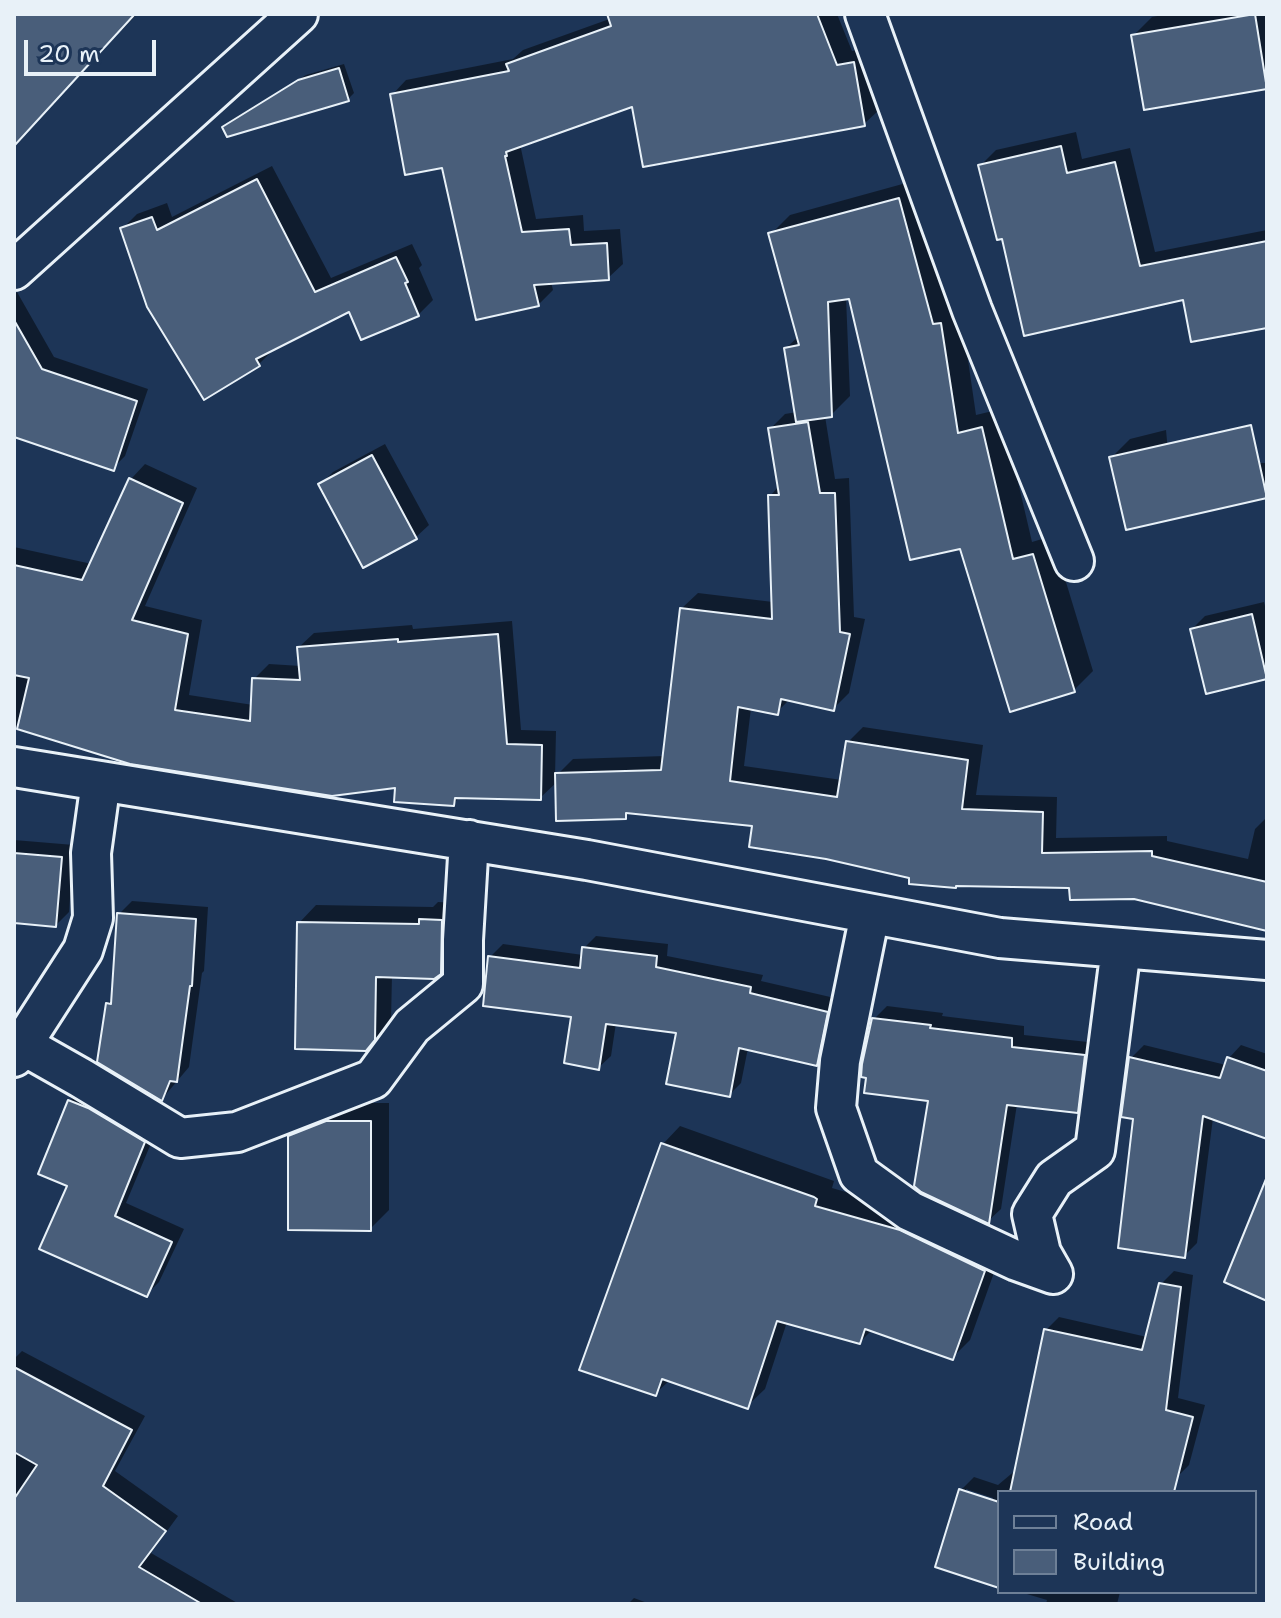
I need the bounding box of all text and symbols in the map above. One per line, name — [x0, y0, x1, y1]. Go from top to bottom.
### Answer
scale bar — [28, 24, 160, 74]
text: 20 m — [38, 38, 100, 70]
legend — [997, 1490, 1257, 1594]
text: Road — [1073, 1506, 1133, 1538]
text: Building — [1073, 1546, 1165, 1578]

